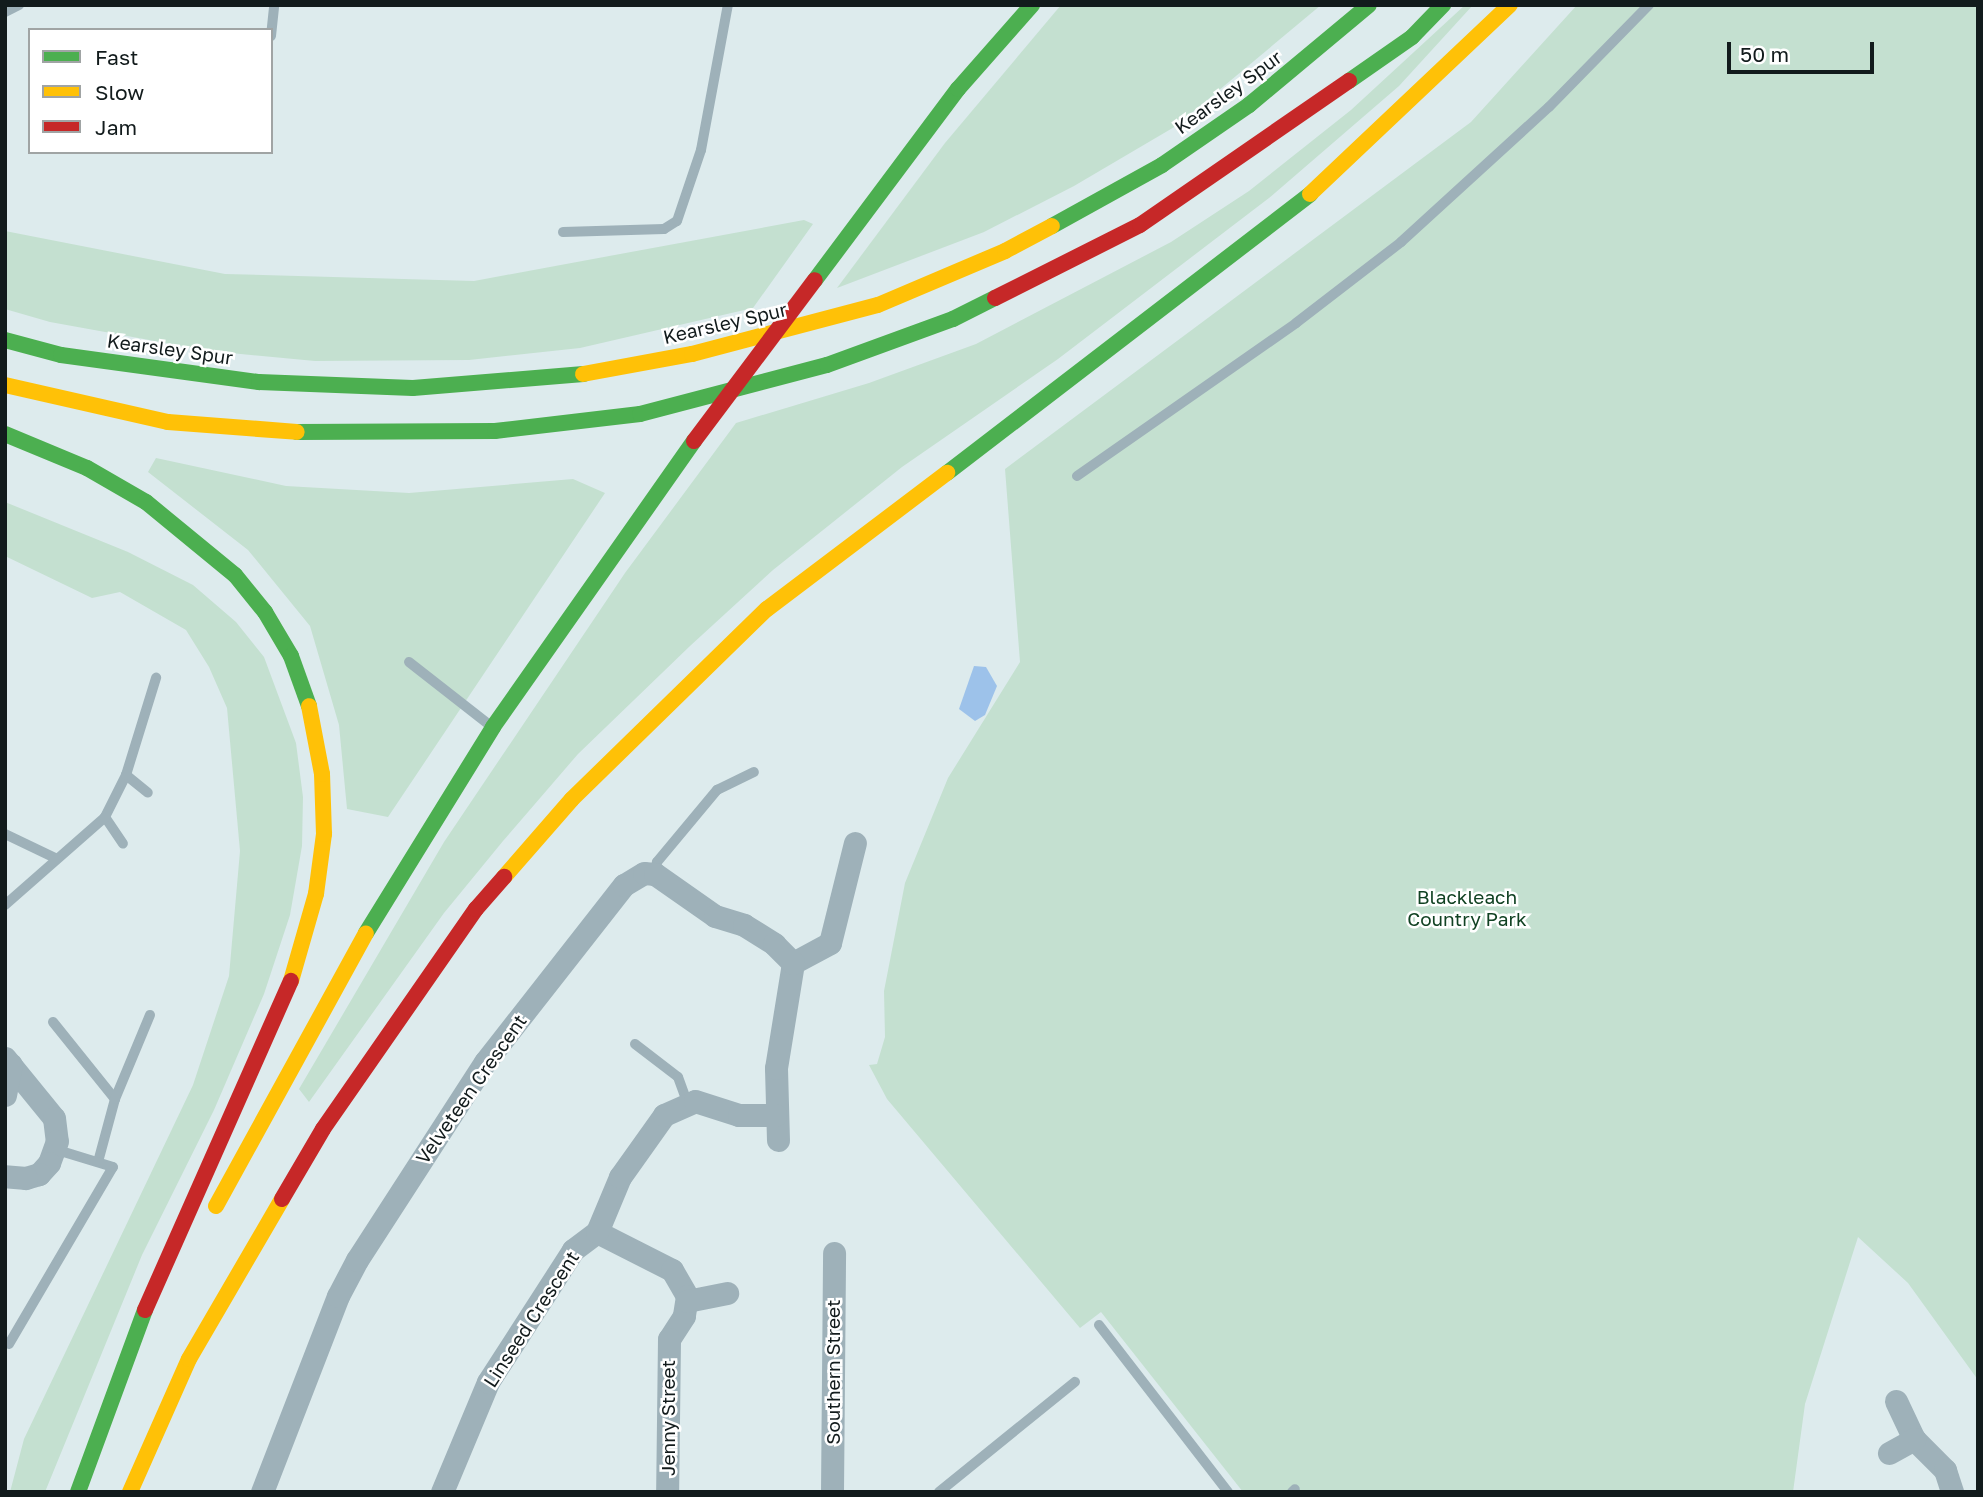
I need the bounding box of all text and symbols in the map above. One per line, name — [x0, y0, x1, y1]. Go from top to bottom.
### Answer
legend — [28, 28, 273, 154]
scale bar — [1731, 28, 1878, 72]
text: 50 m — [1740, 41, 1789, 67]
text: Fast — [95, 44, 138, 70]
street label: Kearsley Spur — [1170, 46, 1286, 138]
text: Slow — [95, 79, 144, 105]
text: Jam — [95, 114, 137, 140]
street label: Kearsley Spur — [661, 298, 789, 348]
street label: Kearsley Spur — [106, 329, 234, 369]
park label: Blackleach Country Park — [1407, 886, 1527, 930]
street label: Velveteen Crescent — [411, 1010, 531, 1168]
street label: Linseed Crescent — [478, 1247, 584, 1391]
street label: Southern Street — [822, 1299, 844, 1445]
street label: Jenny Street — [657, 1360, 679, 1476]

